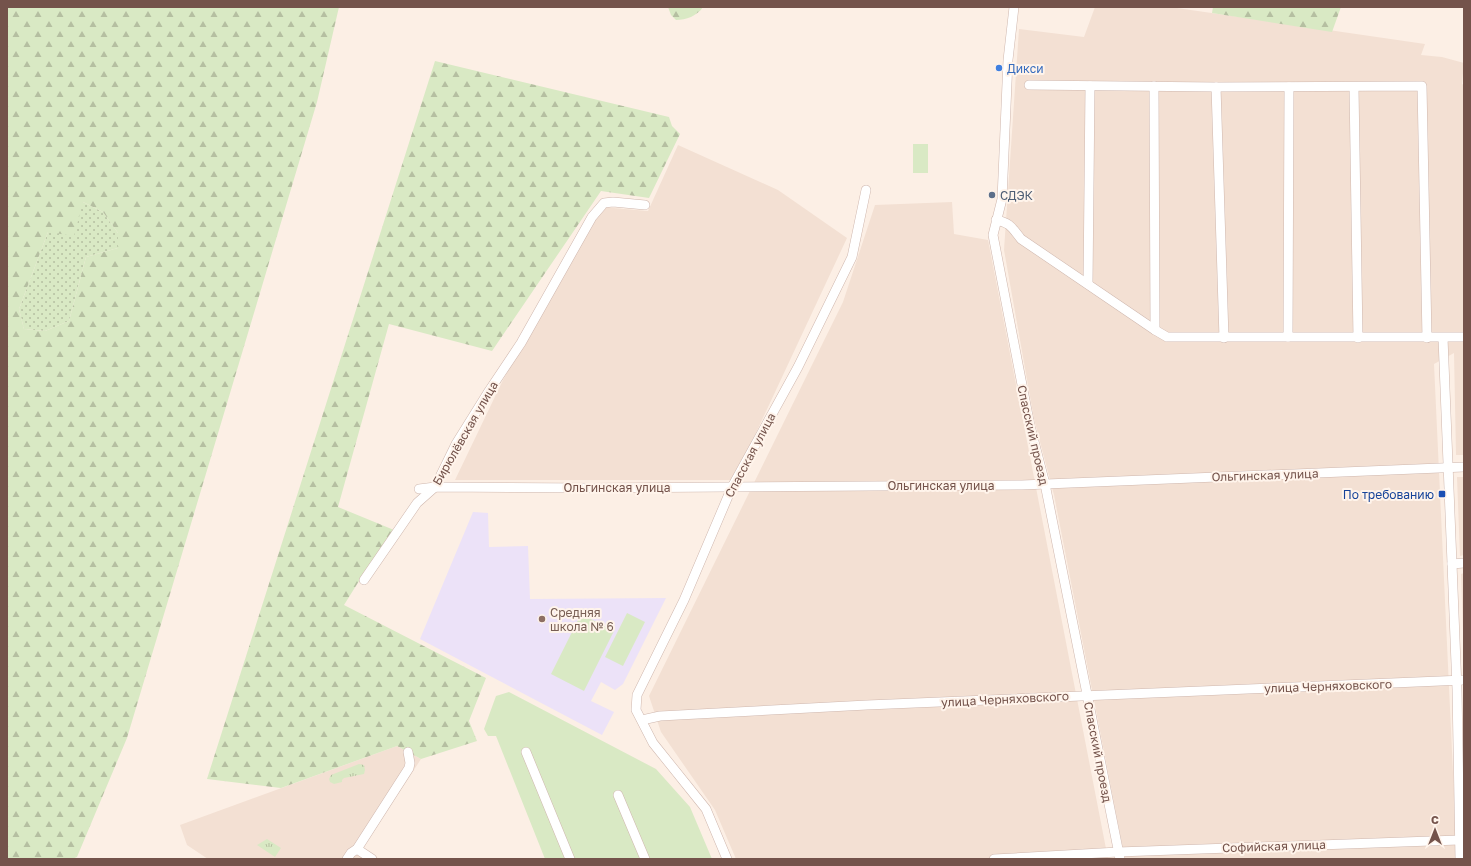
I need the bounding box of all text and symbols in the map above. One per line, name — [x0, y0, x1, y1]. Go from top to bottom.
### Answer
place label: Дикси — [1007, 61, 1044, 76]
marker: Дикси — [994, 63, 1004, 73]
place label: СДЭК — [1000, 188, 1034, 203]
marker: СДЭК — [987, 190, 997, 200]
street label: Бирюлёвская улица — [429, 378, 501, 488]
street label: Спасский проезд — [1014, 384, 1052, 486]
street label: Спасская улица — [721, 410, 779, 500]
street label: Ольгинская улица — [1211, 466, 1319, 484]
street label: Ольгинская улица — [887, 478, 995, 493]
street label: Ольгинская улица — [563, 480, 671, 495]
place label: По требованию — [1343, 487, 1434, 502]
marker: По требованию — [1437, 489, 1447, 499]
place label: Средняя школа № 6 — [550, 605, 614, 634]
marker: Средняя школа № 6 — [537, 614, 547, 624]
street label: улица Черняховского — [1264, 676, 1392, 696]
street label: улица Черняховского — [941, 688, 1069, 710]
street label: Спасский проезд — [1081, 700, 1115, 804]
north arrow — [1415, 810, 1455, 850]
text: С — [1431, 813, 1439, 826]
street label: Софийская улица — [1222, 837, 1326, 855]

